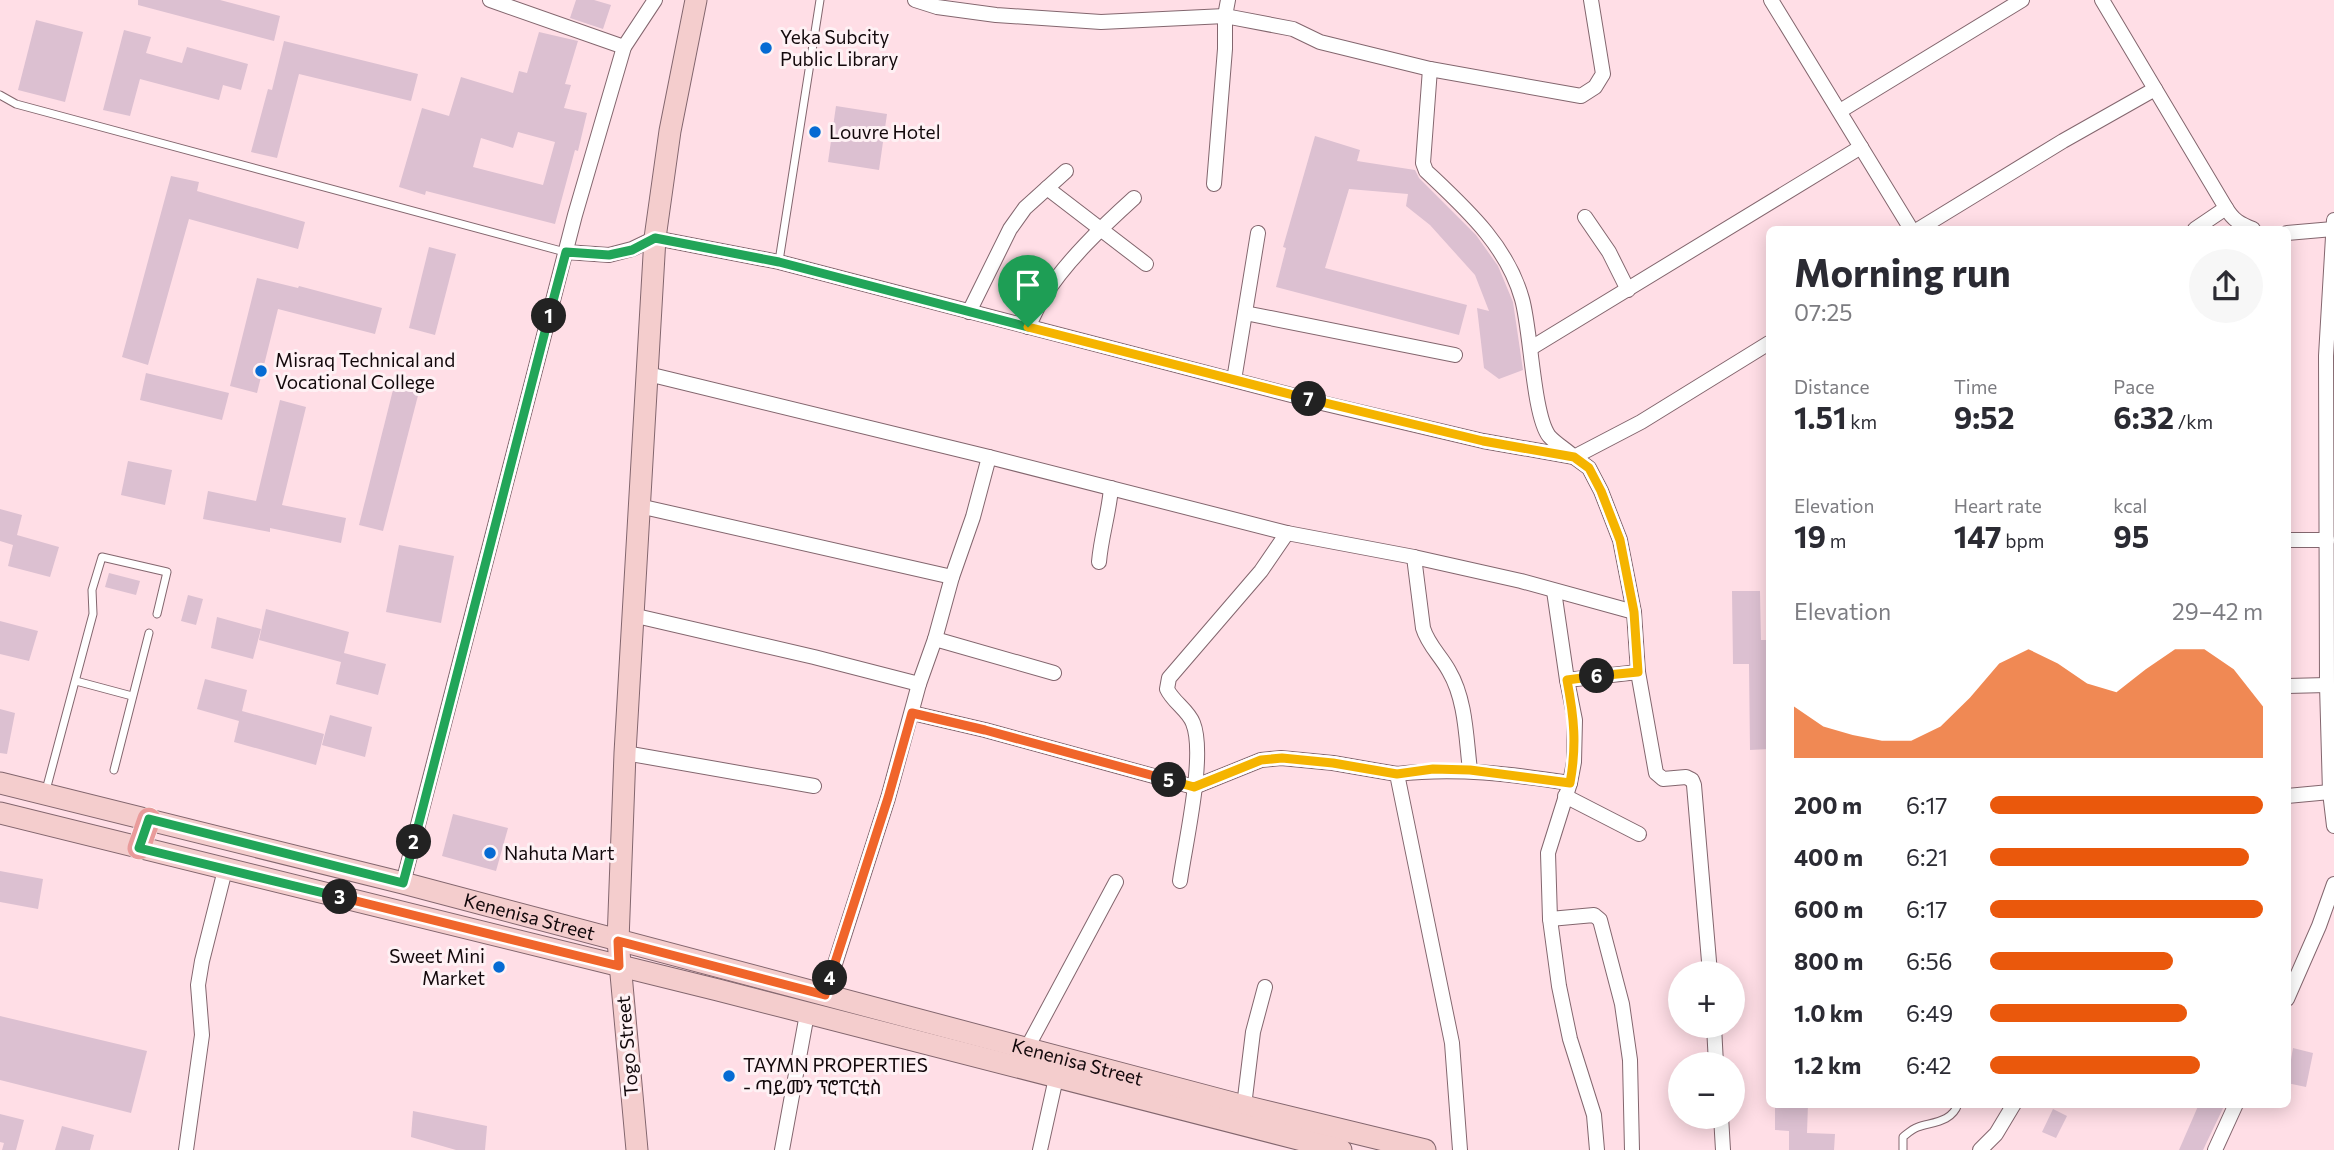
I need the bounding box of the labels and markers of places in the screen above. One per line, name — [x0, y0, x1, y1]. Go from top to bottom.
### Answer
place label: Yeka Subcity Public Library — [780, 25, 898, 70]
marker: Yeka Subcity Public Library — [758, 40, 774, 56]
place label: Louvre Hotel — [829, 120, 940, 143]
marker: Louvre Hotel — [807, 124, 823, 140]
pin — [998, 255, 1058, 327]
pin: 1 — [532, 298, 566, 334]
place label: Misraq Technical and Vocational College — [275, 348, 455, 393]
marker: Misraq Technical and Vocational College — [253, 363, 269, 379]
pin: 7 — [1292, 382, 1326, 416]
pin: 6 — [1580, 658, 1614, 694]
pin: 5 — [1152, 762, 1186, 798]
pin: 2 — [396, 824, 432, 860]
place label: Nahuta Mart — [504, 841, 615, 864]
marker: Nahuta Mart — [482, 845, 498, 861]
pin: 3 — [322, 880, 358, 914]
place label: Sweet Mini Market — [389, 944, 485, 989]
marker: Sweet Mini Market — [491, 959, 507, 975]
pin: 4 — [812, 960, 848, 996]
place label: TAYMN PROPERTIES - ጣይመን ፕሮፐርቲስ — [743, 1053, 928, 1098]
marker: TAYMN PROPERTIES - ጣይመን ፕሮፐርቲስ — [721, 1068, 737, 1084]

